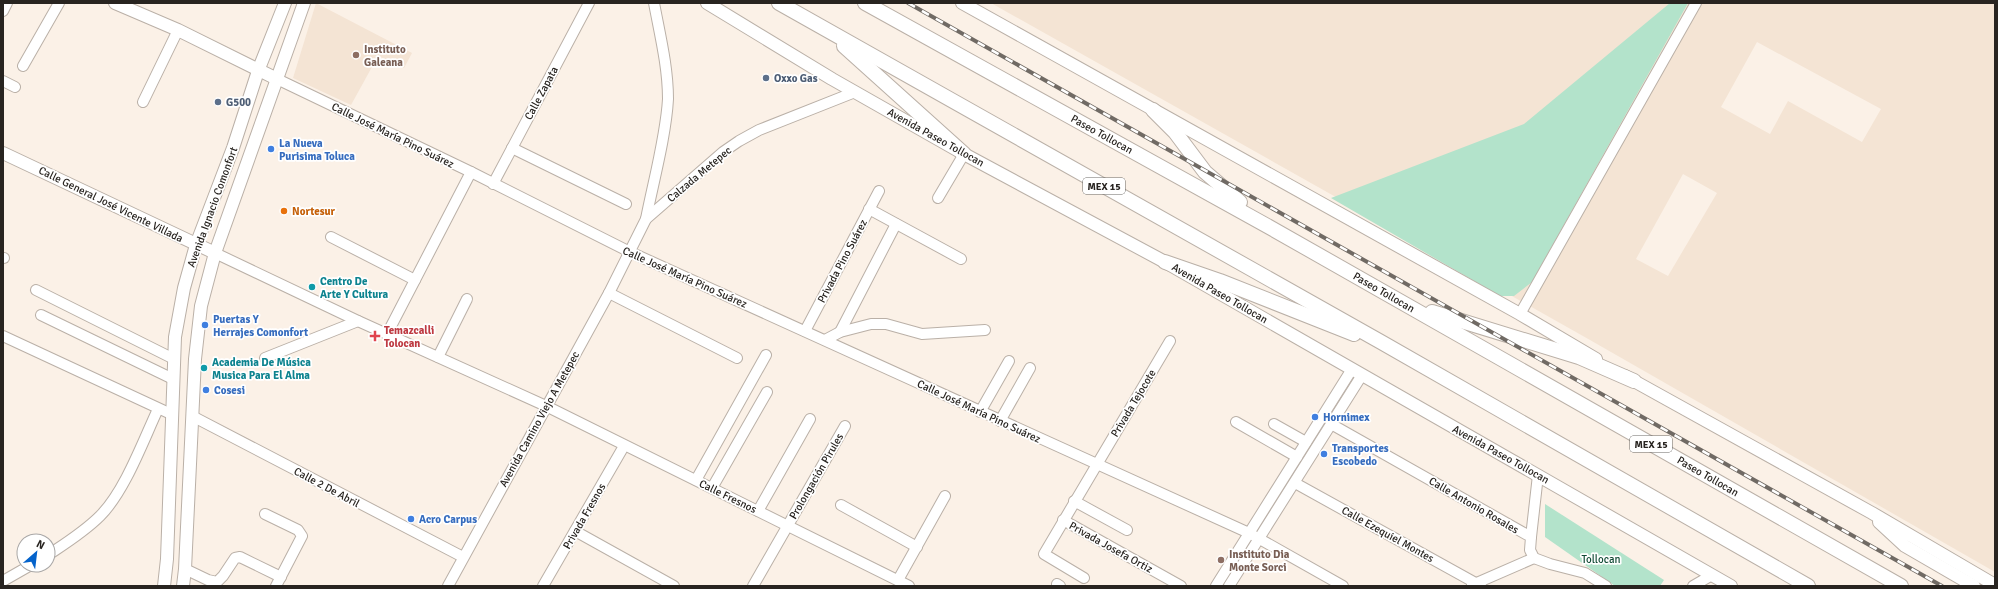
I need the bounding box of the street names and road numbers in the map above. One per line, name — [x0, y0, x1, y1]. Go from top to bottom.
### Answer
street label: Calle Zapata — [522, 64, 561, 122]
street label: Calle José María Pino Suárez — [329, 100, 456, 171]
street label: Avenida Paseo Tollocan — [885, 105, 986, 169]
street label: Paseo Tollocan — [1068, 112, 1135, 157]
street label: Calzada Metepec — [664, 144, 734, 205]
street label: Avenida Ignacio Comonfort — [185, 145, 240, 269]
street label: Calle General José Vicente Villada — [36, 164, 186, 245]
road number: MEX 15 — [1083, 178, 1125, 194]
street label: Privada Pino Suárez — [815, 217, 870, 305]
street label: Calle José María Pino Suárez — [621, 244, 749, 311]
street label: Avenida Paseo Tollocan — [1169, 261, 1270, 326]
street label: Paseo Tollocan — [1351, 270, 1417, 315]
street label: Avenida Camino Viejo A Metepec — [497, 349, 582, 489]
street label: Privada Tejocote — [1108, 367, 1159, 439]
street label: Calle José María Pino Suárez — [915, 377, 1043, 446]
street label: Avenida Paseo Tollocan — [1450, 422, 1551, 486]
street label: Prolongación Pirules — [787, 431, 846, 521]
road number: MEX 15 — [1630, 436, 1672, 452]
street label: Paseo Tollocan — [1675, 454, 1741, 499]
street label: Calle 2 De Abril — [292, 465, 362, 510]
street label: Calle Antonio Rosales — [1426, 474, 1521, 537]
street label: Calle Fresnos — [697, 477, 759, 516]
street label: Privada Fresnos — [560, 481, 609, 551]
street label: Calle Ezequiel Montes — [1339, 504, 1436, 565]
street label: Privada Josefa Ortiz — [1067, 519, 1155, 576]

